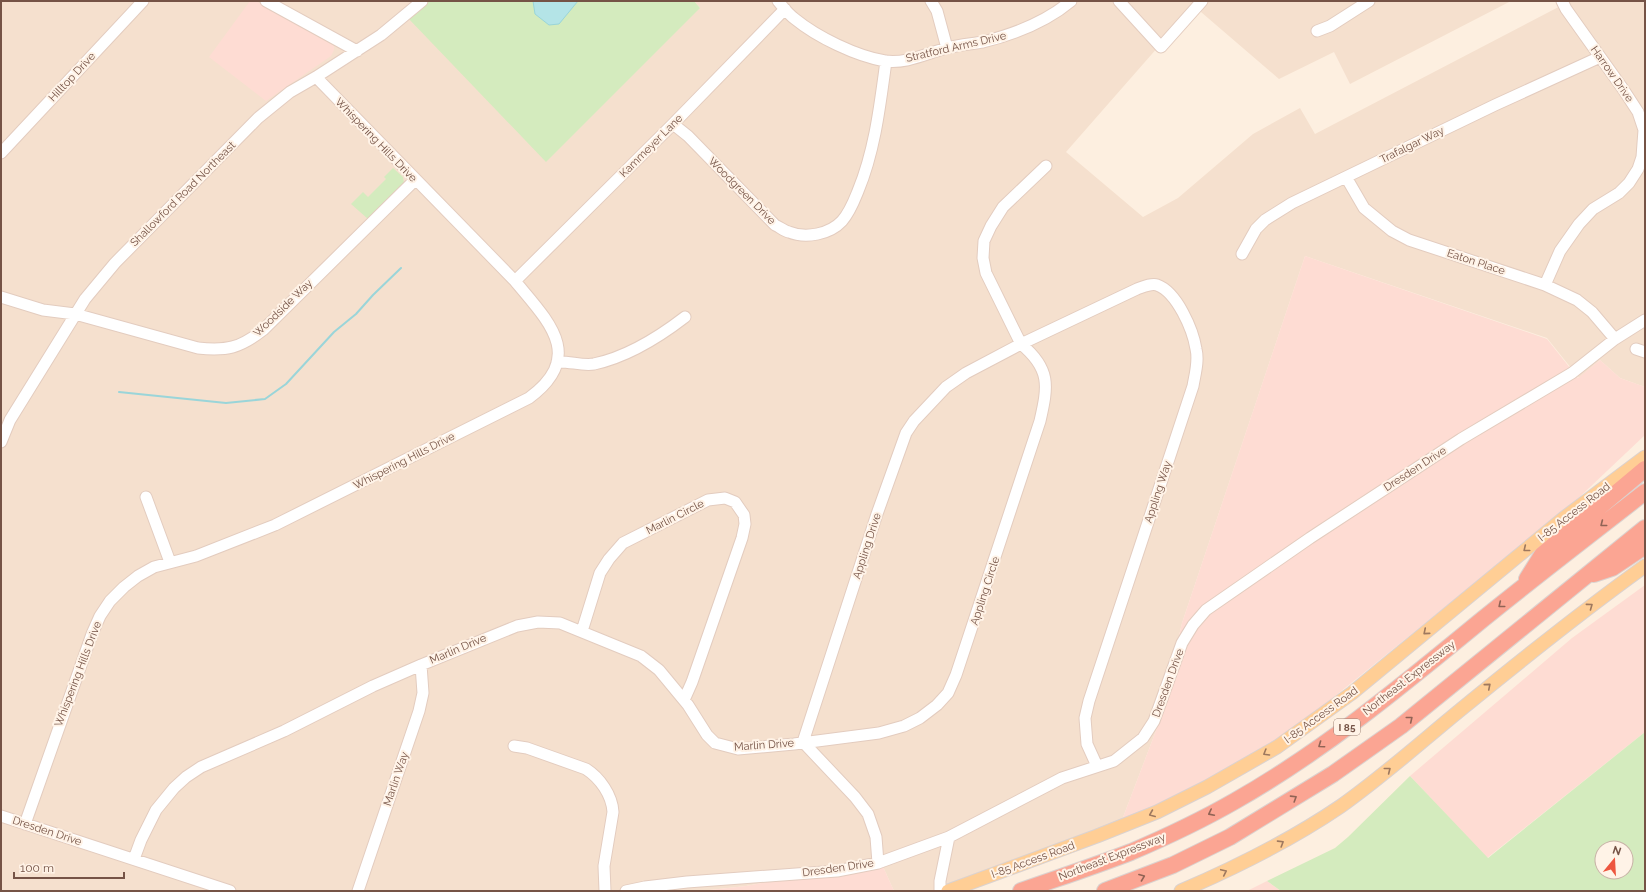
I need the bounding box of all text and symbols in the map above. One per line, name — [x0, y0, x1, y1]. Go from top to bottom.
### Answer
street label: Stratford Arms Drive — [905, 29, 1008, 65]
street label: Harrow Drive — [1588, 43, 1636, 105]
street label: Hilltop Drive — [46, 49, 98, 104]
street label: Whispering Hills Drive — [332, 95, 420, 185]
street label: Kammeyer Lane — [617, 112, 685, 180]
street label: Trafalgar Way — [1378, 124, 1446, 166]
street label: Shallowford Road Northeast — [128, 139, 238, 249]
street label: Woodgreen Drive — [706, 155, 779, 228]
street label: Eaton Place — [1445, 247, 1507, 278]
street label: Woodside Way — [251, 277, 315, 339]
street label: Whispering Hills Drive — [351, 430, 457, 492]
street label: Dresden Drive — [1381, 444, 1449, 494]
street label: Appling Way — [1142, 459, 1174, 525]
street label: I-85 Access Road — [1535, 480, 1613, 544]
street label: Marlin Circle — [644, 497, 707, 537]
street label: Appling Drive — [850, 511, 884, 581]
one-way arrow — [1601, 520, 1608, 527]
one-way arrow — [1523, 545, 1530, 552]
street label: Appling Circle — [968, 554, 1002, 627]
one-way arrow — [1498, 600, 1505, 607]
one-way arrow — [1586, 604, 1593, 611]
street label: Whispering Hills Drive — [52, 619, 104, 729]
one-way arrow — [1423, 628, 1430, 635]
street label: Marlin Drive — [428, 631, 489, 667]
street label: Northeast Expressway — [1360, 638, 1458, 718]
street label: Dresden Drive — [1150, 646, 1187, 719]
street label: I-85 Access Road — [1282, 684, 1360, 746]
one-way arrow — [1484, 684, 1491, 691]
one-way arrow — [1405, 716, 1412, 723]
road number: I 85 — [1334, 719, 1360, 735]
street label: Marlin Drive — [733, 736, 795, 754]
one-way arrow — [1319, 740, 1326, 747]
one-way arrow — [1263, 748, 1270, 756]
street label: Marlin Way — [381, 750, 411, 808]
one-way arrow — [1384, 767, 1391, 774]
one-way arrow — [1290, 796, 1297, 803]
one-way arrow — [1148, 809, 1156, 817]
one-way arrow — [1208, 809, 1215, 816]
street label: Dresden Drive — [11, 814, 84, 848]
street label: Northeast Expressway — [1057, 831, 1167, 883]
street label: I-85 Access Road — [989, 839, 1077, 881]
one-way arrow — [1277, 840, 1284, 847]
north arrow — [1594, 840, 1634, 880]
text: N — [1611, 843, 1623, 858]
scale bar — [14, 854, 124, 880]
street label: Dresden Drive — [801, 856, 875, 879]
text: 100 m — [20, 861, 54, 875]
one-way arrow — [1221, 869, 1228, 877]
one-way arrow — [1138, 873, 1145, 881]

